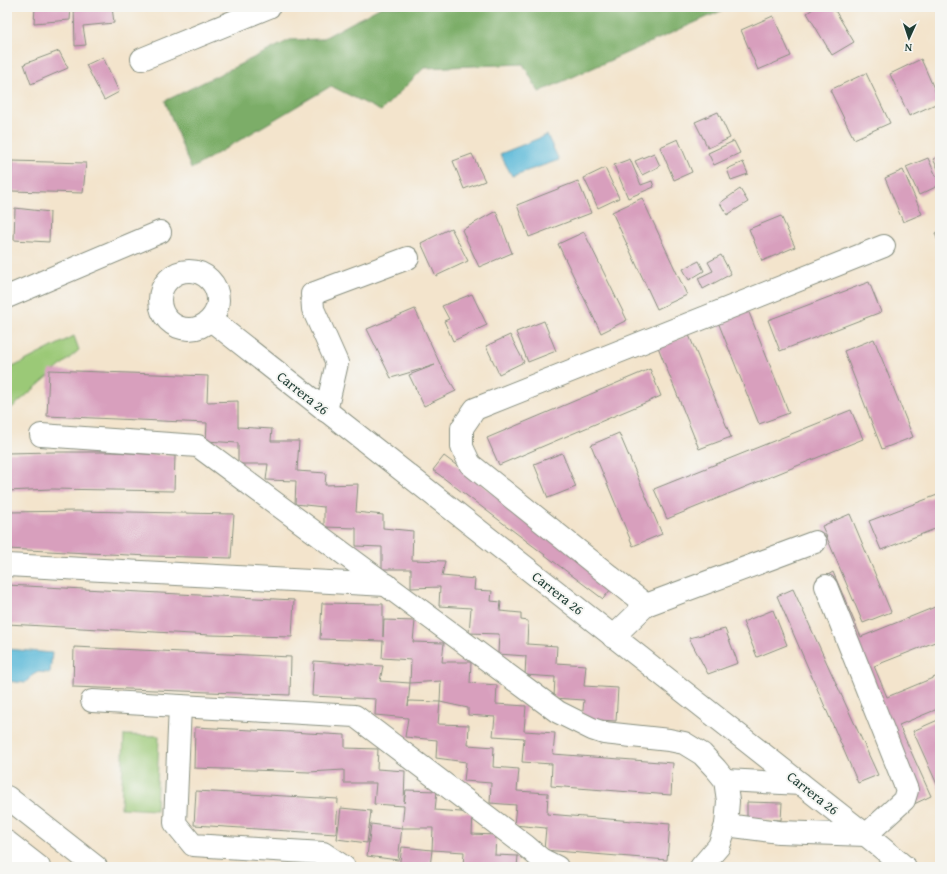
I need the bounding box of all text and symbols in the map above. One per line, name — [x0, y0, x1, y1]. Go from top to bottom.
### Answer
north arrow — [889, 18, 929, 58]
text: N — [904, 40, 913, 56]
street label: Carrera 26 — [273, 366, 333, 420]
street label: Carrera 26 — [528, 566, 588, 620]
street label: Carrera 26 — [783, 766, 843, 820]

